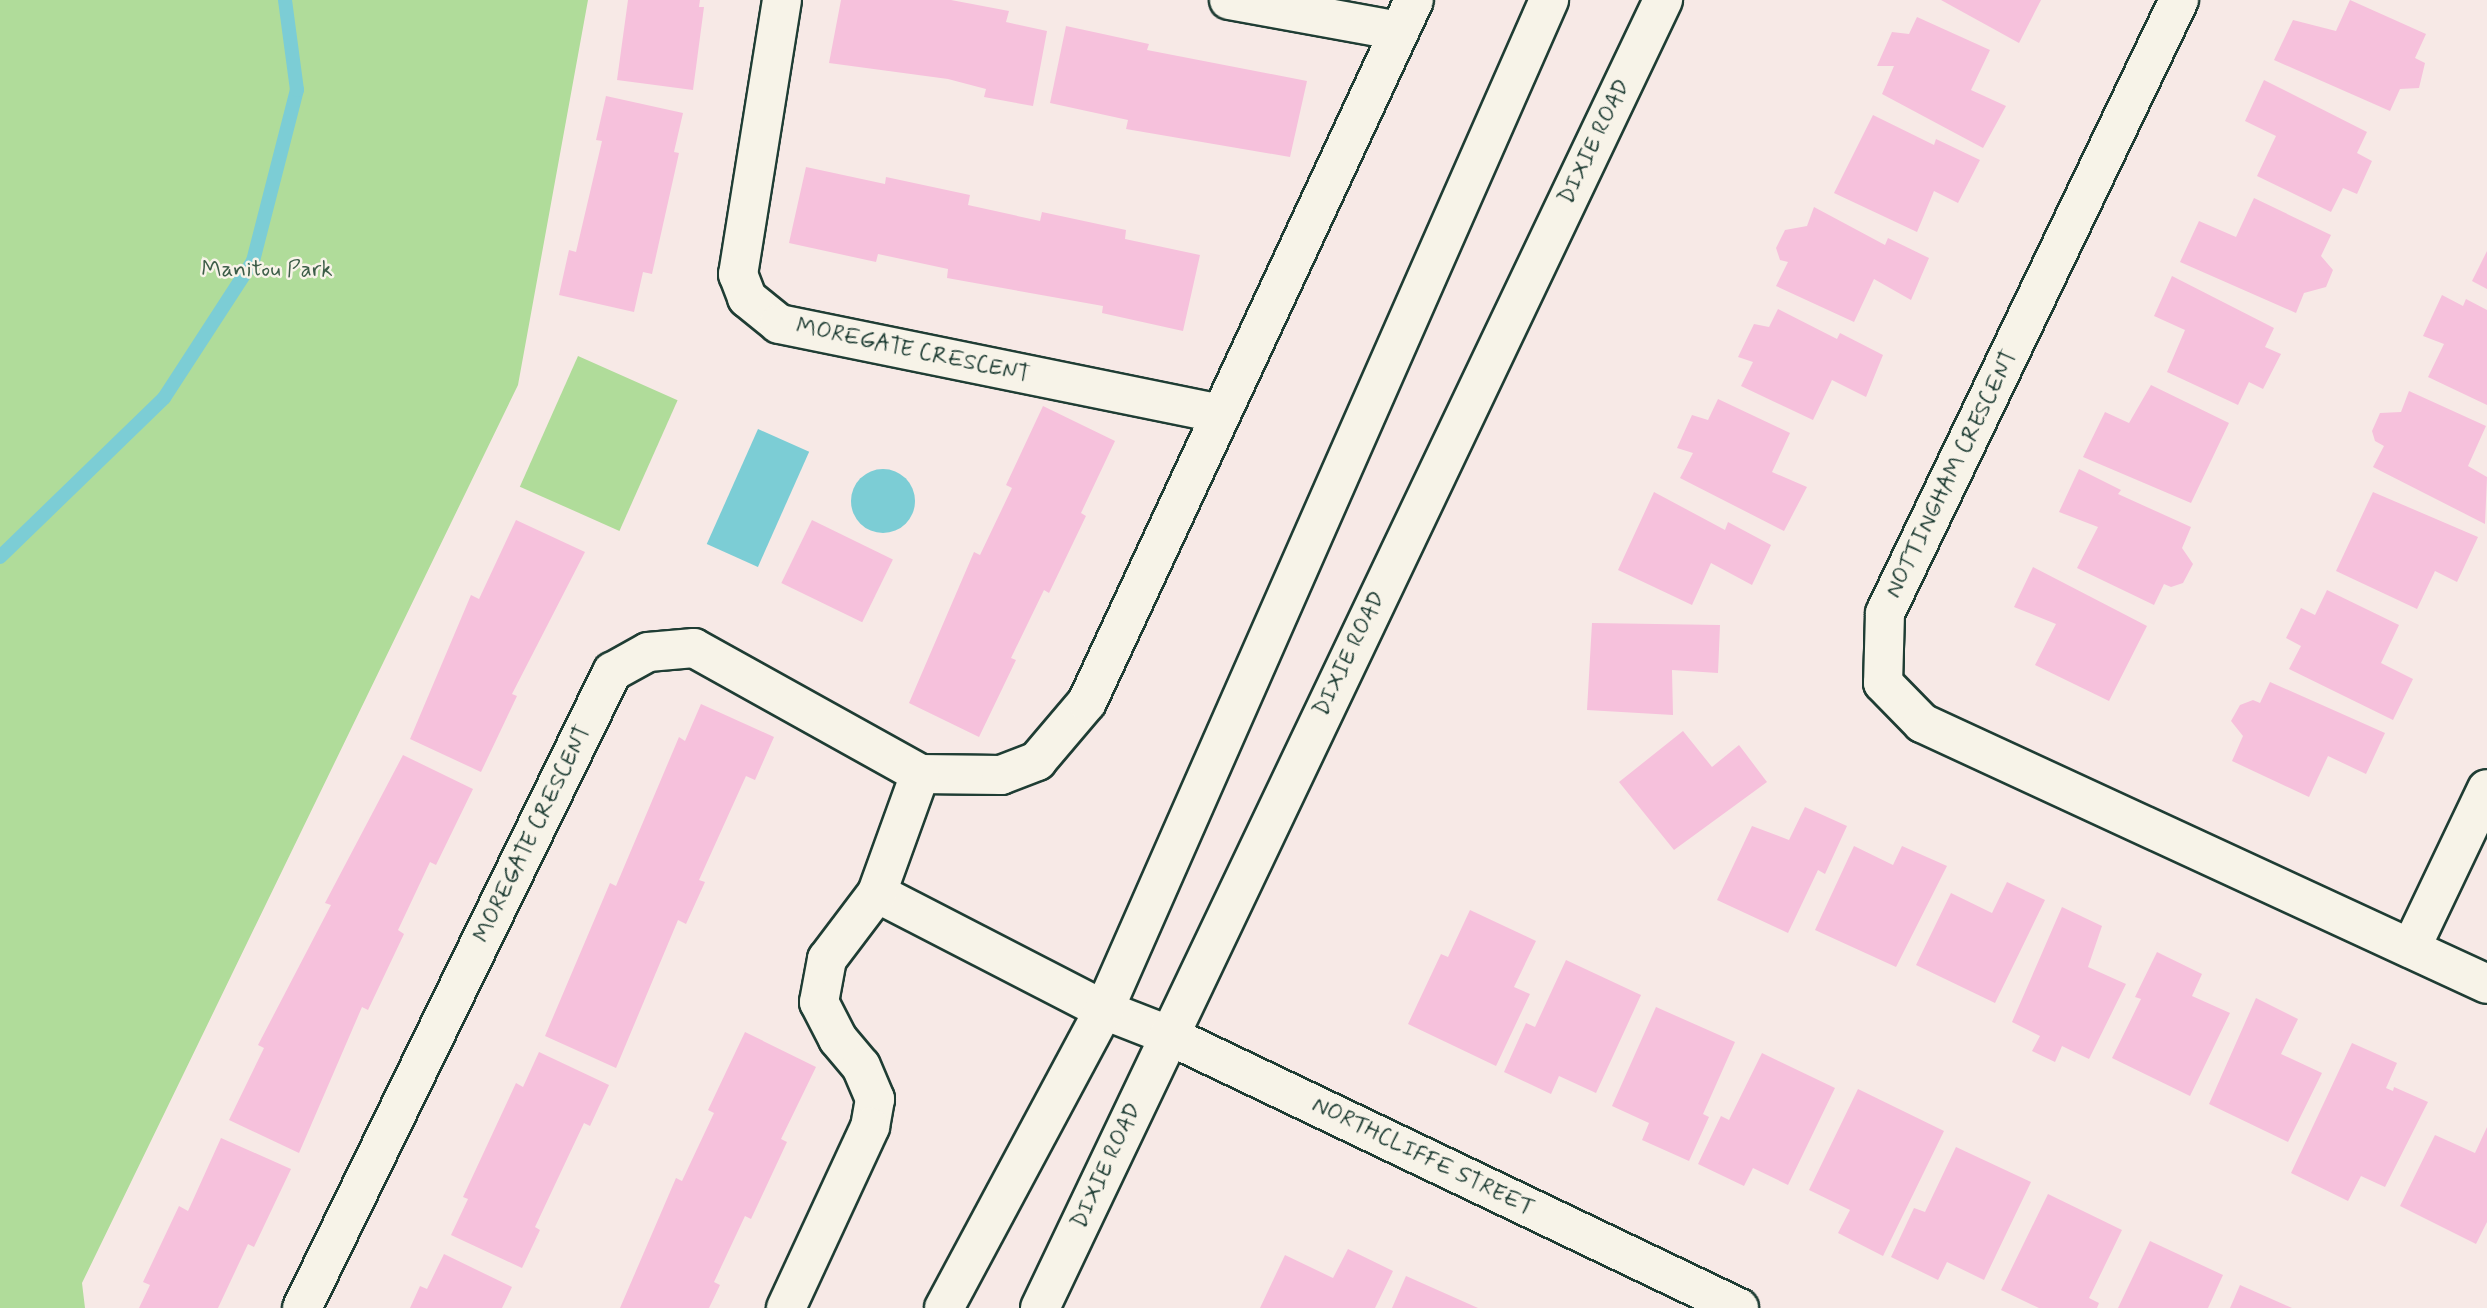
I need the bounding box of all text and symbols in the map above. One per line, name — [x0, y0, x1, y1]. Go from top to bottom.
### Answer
street label: DIXIE ROAD — [1553, 75, 1637, 209]
park label: Manitou Park — [201, 256, 333, 284]
street label: MOREGATE CRESCENT — [790, 312, 1036, 390]
street label: NOTTINGHAM CRESCENT — [1878, 342, 2026, 606]
street label: DIXIE ROAD — [1308, 587, 1392, 721]
street label: MOREGATE CRESCENT — [467, 718, 599, 950]
street label: NORTHCLIFFE STREET — [1306, 1091, 1540, 1223]
street label: DIXIE ROAD — [1066, 1099, 1148, 1233]

